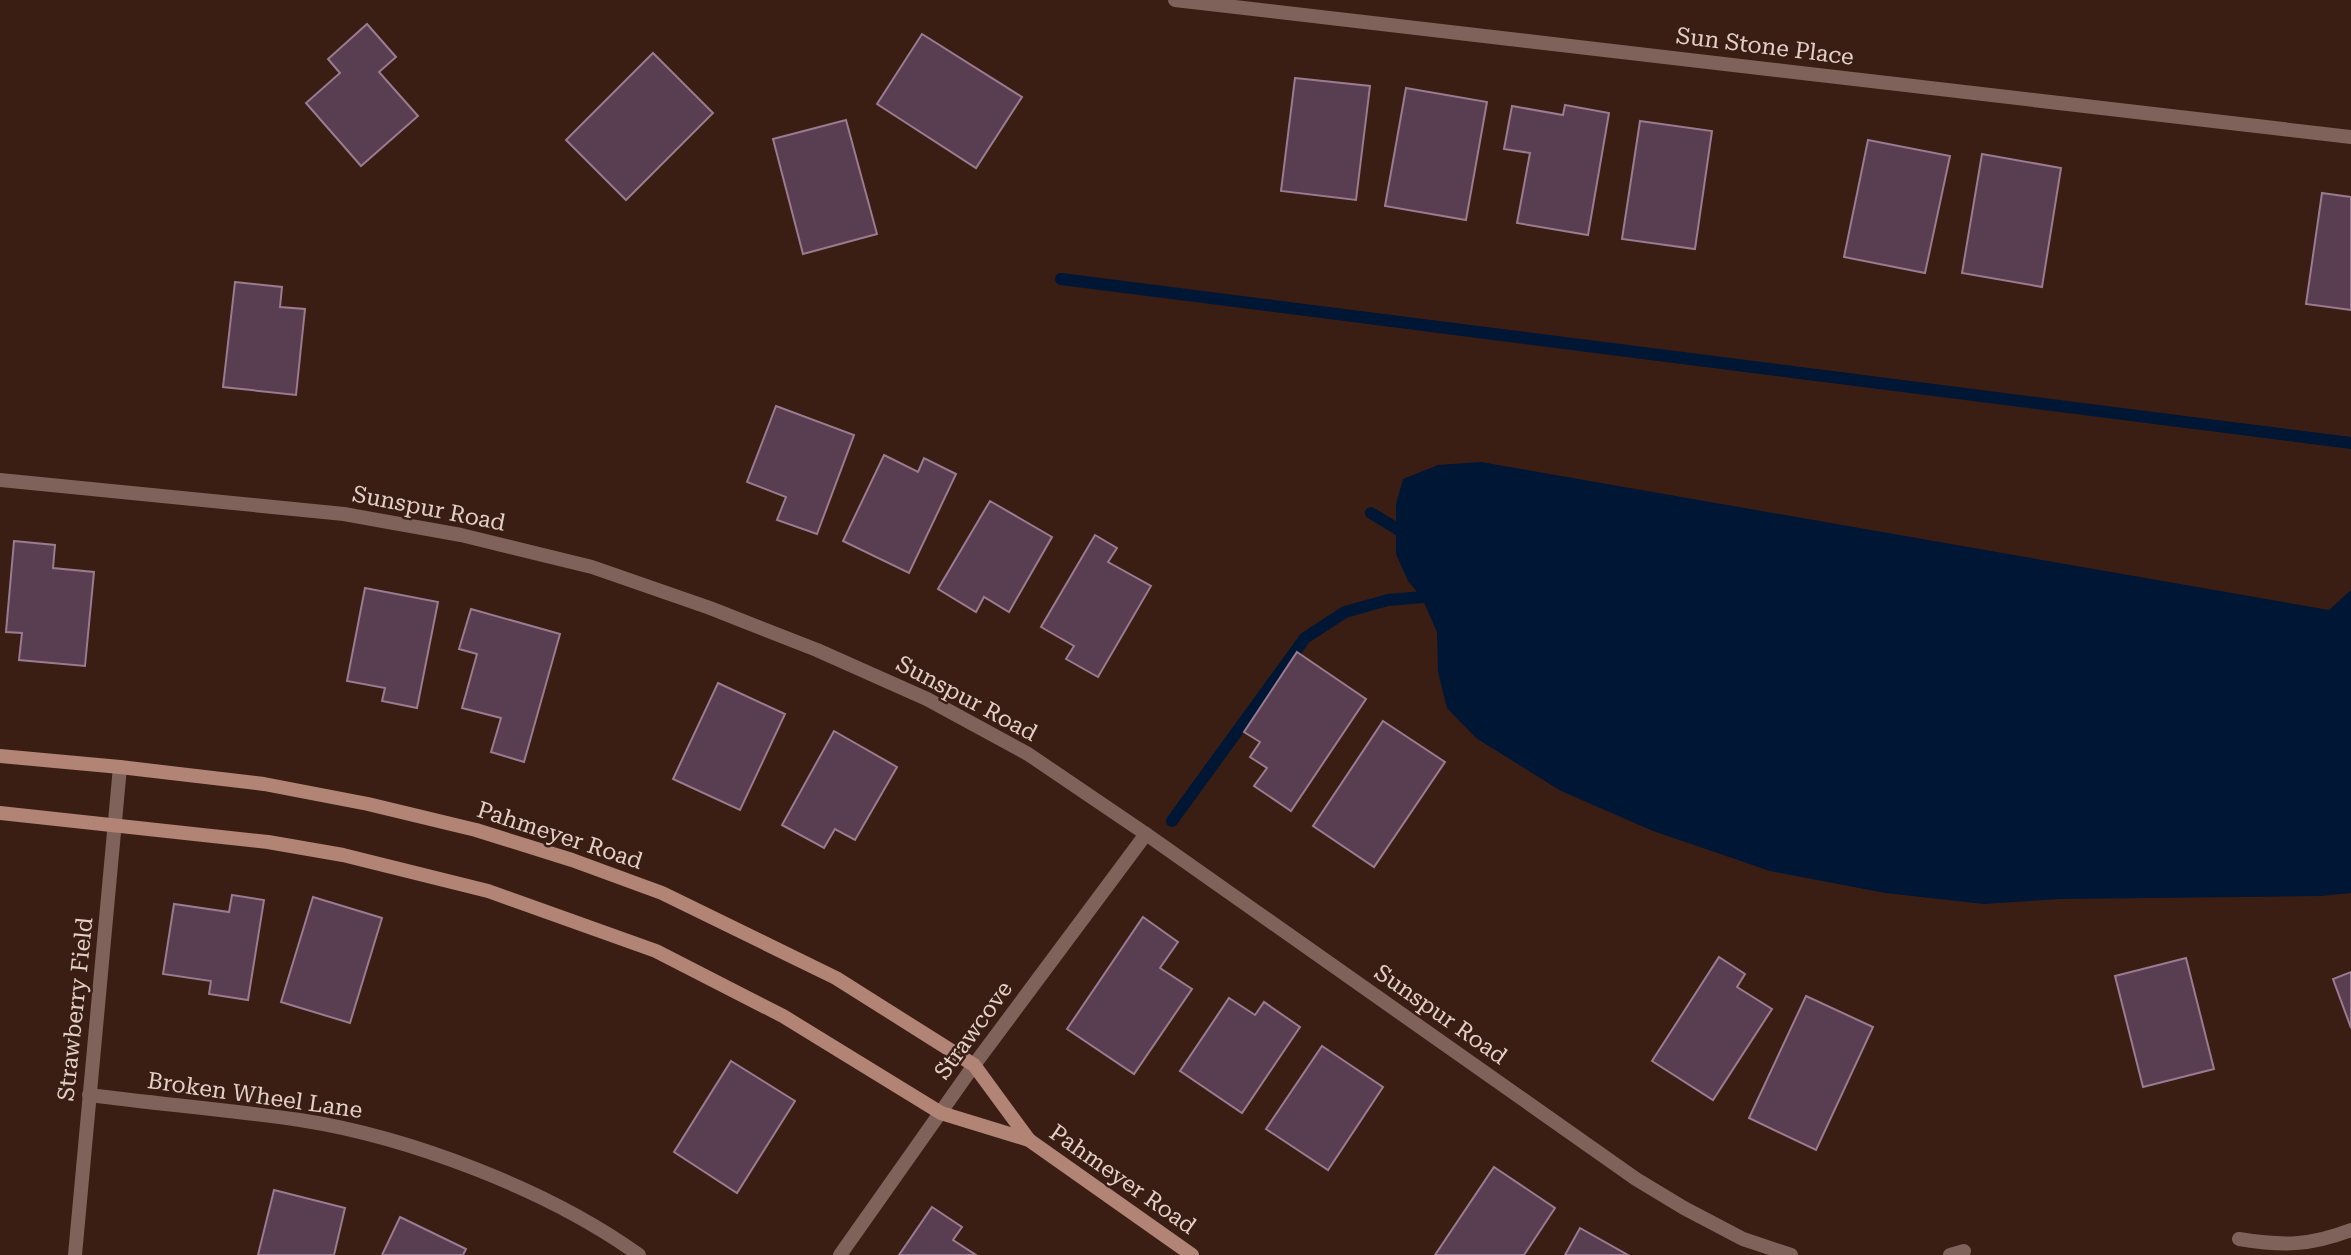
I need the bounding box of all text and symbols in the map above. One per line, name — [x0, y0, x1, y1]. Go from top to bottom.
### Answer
street label: Sun Stone Place — [1675, 22, 1855, 71]
street label: Sunspur Road — [350, 480, 508, 537]
street label: Sunspur Road — [892, 650, 1042, 747]
street label: Pahmeyer Road — [474, 796, 646, 875]
street label: Strawberry Field — [52, 916, 99, 1102]
street label: Sunspur Road — [1369, 959, 1512, 1070]
street label: Strawcove — [929, 976, 1018, 1085]
street label: Broken Wheel Lane — [146, 1067, 364, 1124]
street label: Pahmeyer Road — [1044, 1119, 1201, 1240]

